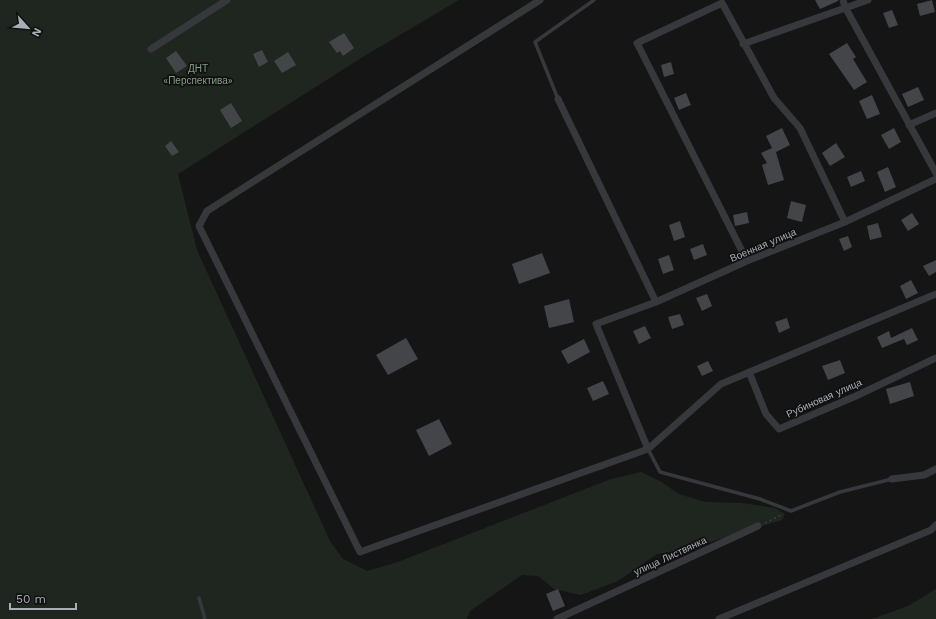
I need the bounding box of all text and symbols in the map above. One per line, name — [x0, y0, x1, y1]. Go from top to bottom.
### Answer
north arrow — [8, 8, 48, 48]
text: N — [29, 26, 44, 39]
park label: ДНТ «Перспектива» — [163, 63, 233, 86]
street label: Военная улица — [728, 226, 798, 264]
street label: Рубиновая улица — [785, 376, 864, 420]
street label: улица Листвянка — [632, 534, 708, 578]
scale bar — [10, 585, 76, 611]
text: 50 m — [16, 592, 46, 606]

